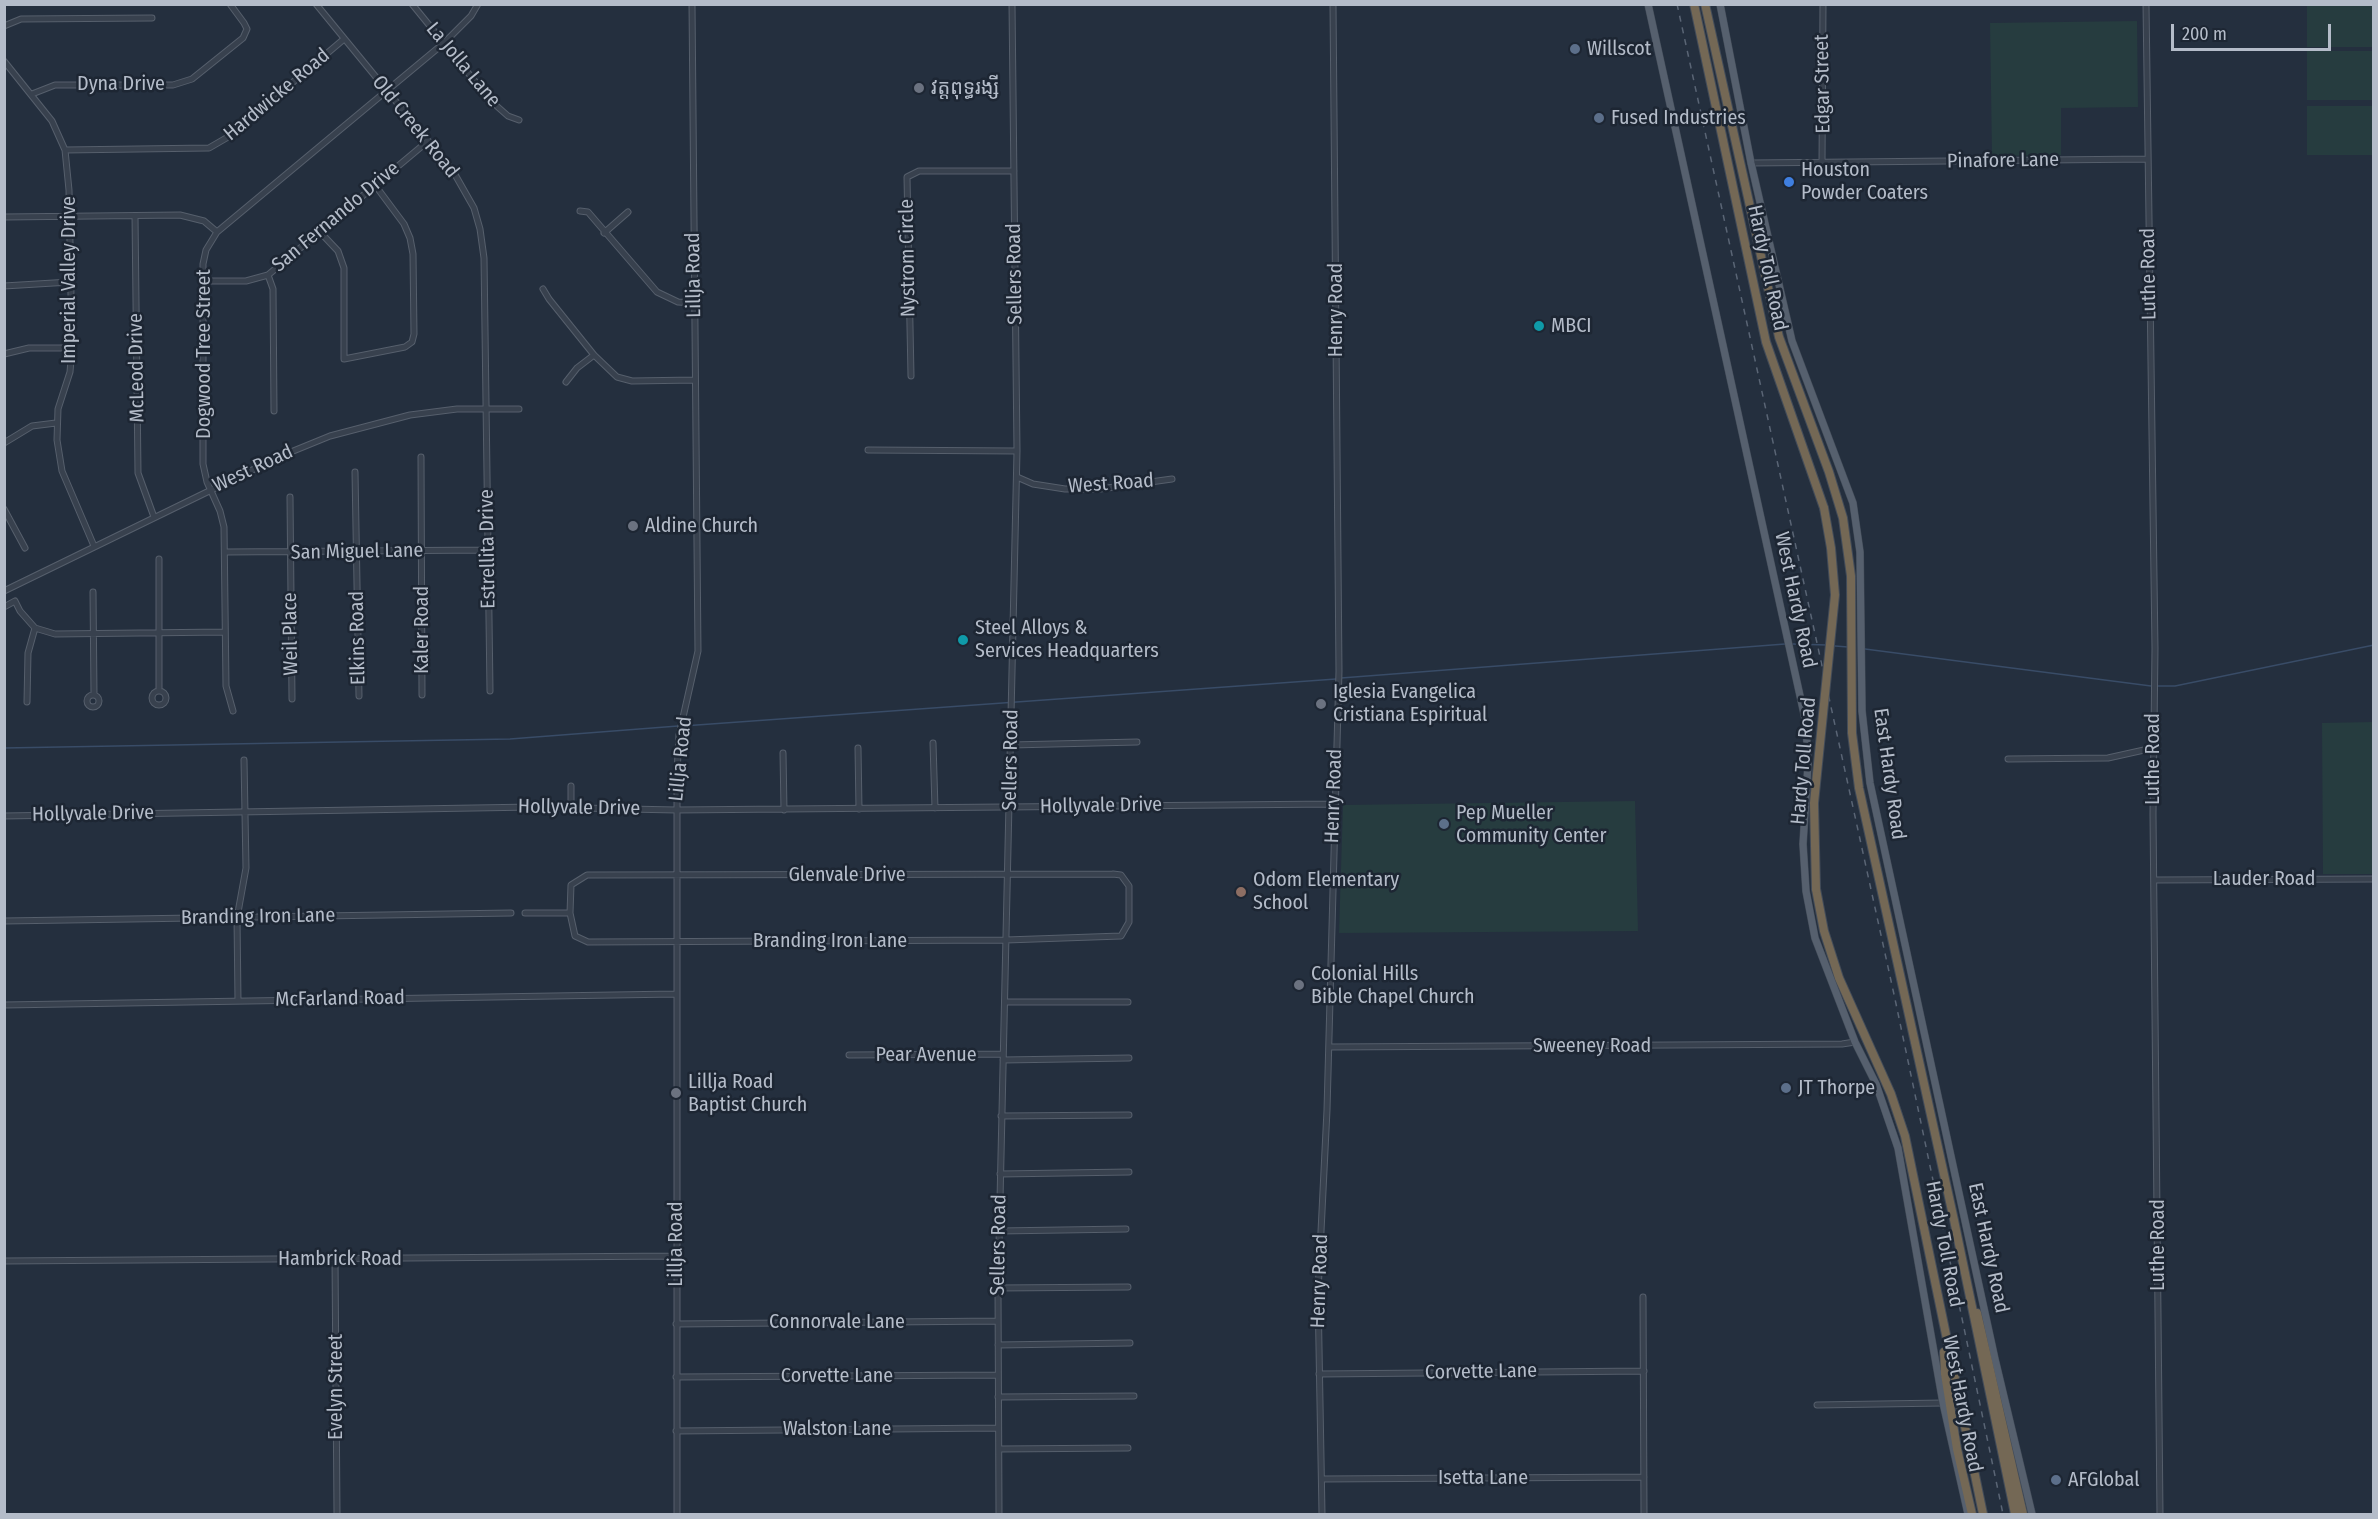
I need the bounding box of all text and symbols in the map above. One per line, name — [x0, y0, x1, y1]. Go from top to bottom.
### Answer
scale bar — [2174, 12, 2334, 50]
street label: La Jolla Lane — [421, 18, 505, 112]
text: 200 m — [2182, 23, 2227, 45]
street label: Edgar Street — [1810, 34, 1836, 134]
place label: Willscot — [1587, 37, 1651, 61]
marker: Willscot — [1568, 42, 1582, 56]
street label: Hardwicke Road — [219, 44, 335, 146]
street label: Old Creek Road — [366, 71, 464, 183]
street label: Dyna Drive — [77, 72, 165, 96]
place label: វត្តពុទ្ធរង្សី — [931, 76, 999, 100]
marker: វត្តពុទ្ធរង្សី — [912, 81, 926, 95]
place label: Fused Industries — [1611, 106, 1746, 130]
marker: Fused Industries — [1592, 111, 1606, 125]
street label: Pinafore Lane — [1947, 148, 2059, 174]
street label: San Fernando Drive — [267, 157, 405, 277]
place label: Houston Powder Coaters — [1801, 158, 1928, 205]
marker: Houston Powder Coaters — [1782, 175, 1796, 189]
street label: Imperial Valley Drive — [57, 196, 81, 364]
street label: Nystrom Circle — [895, 199, 921, 317]
street label: Hardy Toll Road — [1742, 203, 1792, 333]
street label: Sellers Road — [1002, 223, 1028, 325]
street label: Luthe Road — [2136, 228, 2162, 320]
street label: Lillja Road — [681, 232, 707, 318]
street label: Henry Road — [1324, 263, 1348, 357]
street label: Dogwood Tree Street — [192, 269, 216, 439]
street label: McLeod Drive — [124, 313, 150, 423]
place label: MBCI — [1551, 314, 1592, 338]
marker: MBCI — [1532, 319, 1546, 333]
street label: West Road — [209, 440, 297, 498]
street label: West Road — [1067, 469, 1155, 499]
street label: Estrellita Drive — [475, 489, 501, 609]
place label: Aldine Church — [645, 514, 758, 538]
marker: Aldine Church — [626, 519, 640, 533]
street label: West Hardy Road — [1769, 530, 1821, 670]
street label: San Miguel Lane — [290, 539, 424, 565]
street label: Kaler Road — [410, 586, 434, 674]
street label: Elkins Road — [345, 591, 371, 685]
street label: Weil Place — [278, 592, 304, 676]
place label: Steel Alloys & Services Headquarters — [975, 616, 1159, 663]
marker: Steel Alloys & Services Headquarters — [956, 633, 970, 647]
place label: Iglesia Evangelica Cristiana Espiritual — [1333, 680, 1487, 727]
street label: Hardy Toll Road — [1786, 696, 1822, 826]
marker: Iglesia Evangelica Cristiana Espiritual — [1314, 697, 1328, 711]
street label: East Hardy Road — [1868, 707, 1910, 841]
street label: Sellers Road — [998, 709, 1024, 811]
street label: Luthe Road — [2141, 713, 2165, 805]
street label: Lillja Road — [665, 715, 697, 803]
street label: Henry Road — [1320, 748, 1348, 844]
street label: Hollyvale Drive — [1040, 793, 1162, 819]
street label: Hollyvale Drive — [518, 795, 640, 821]
street label: Hollyvale Drive — [32, 801, 154, 827]
place label: Pep Mueller Community Center — [1456, 801, 1606, 848]
marker: Pep Mueller Community Center — [1437, 817, 1451, 831]
street label: Glenvale Drive — [788, 863, 906, 887]
street label: Lauder Road — [2213, 867, 2315, 891]
place label: Odom Elementary School — [1253, 868, 1399, 915]
marker: Odom Elementary School — [1234, 885, 1248, 899]
street label: Branding Iron Lane — [181, 904, 335, 930]
street label: Branding Iron Lane — [753, 929, 907, 953]
place label: Colonial Hills Bible Chapel Church — [1311, 962, 1475, 1009]
marker: Colonial Hills Bible Chapel Church — [1292, 978, 1306, 992]
street label: McFarland Road — [275, 986, 405, 1012]
street label: Sweeney Road — [1533, 1034, 1651, 1058]
street label: Pear Avenue — [875, 1043, 977, 1067]
place label: Lillja Road Baptist Church — [688, 1070, 807, 1117]
place label: JT Thorpe — [1798, 1076, 1875, 1100]
marker: JT Thorpe — [1779, 1081, 1793, 1095]
marker: Lillja Road Baptist Church — [669, 1086, 683, 1100]
street label: Hardy Toll Road — [1920, 1179, 1968, 1309]
street label: East Hardy Road — [1962, 1181, 2014, 1315]
street label: Sellers Road — [986, 1194, 1012, 1296]
street label: Luthe Road — [2146, 1199, 2170, 1291]
street label: Lillja Road — [664, 1201, 688, 1287]
street label: Henry Road — [1306, 1233, 1334, 1329]
street label: Hambrick Road — [278, 1247, 402, 1271]
street label: Connorvale Lane — [769, 1310, 905, 1334]
street label: Evelyn Street — [324, 1334, 348, 1440]
street label: West Hardy Road — [1937, 1334, 1987, 1474]
street label: Corvette Lane — [1425, 1359, 1537, 1385]
street label: Corvette Lane — [781, 1364, 893, 1388]
street label: Walston Lane — [783, 1417, 891, 1441]
street label: Isetta Lane — [1438, 1466, 1528, 1490]
place label: AFGlobal — [2068, 1468, 2139, 1492]
marker: AFGlobal — [2049, 1473, 2063, 1487]

